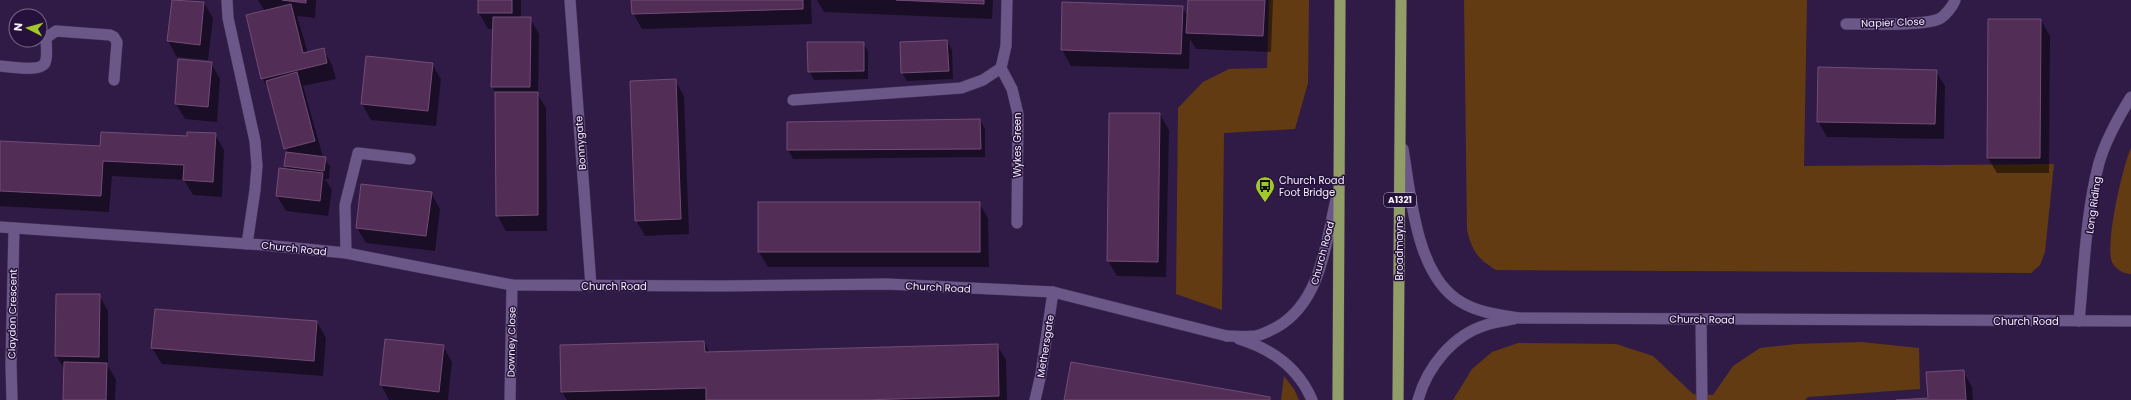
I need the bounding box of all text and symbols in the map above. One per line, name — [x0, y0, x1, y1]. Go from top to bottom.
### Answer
north arrow — [8, 8, 48, 48]
street label: Napier Close — [1861, 14, 1925, 31]
text: N — [10, 22, 26, 32]
street label: Wykes Green — [1010, 113, 1025, 177]
street label: Bonnygate — [571, 115, 590, 171]
place label: Church Road Foot Bridge — [1279, 173, 1344, 200]
bus stop icon: Church Road Foot Bridge — [1254, 175, 1276, 203]
street label: Long Riding — [2082, 176, 2105, 235]
road number: A1321 — [1384, 193, 1416, 207]
street label: Broadmayne — [1392, 215, 1407, 281]
street label: Church Road — [1307, 220, 1338, 287]
street label: Church Road — [261, 238, 327, 259]
street label: Claydon Crescent — [4, 269, 21, 359]
street label: Church Road — [905, 278, 971, 297]
street label: Church Road — [581, 279, 647, 294]
street label: Downey Close — [503, 307, 520, 377]
street label: Church Road — [1669, 311, 1735, 328]
street label: Methersgate — [1033, 314, 1058, 379]
street label: Church Road — [1993, 314, 2059, 329]

